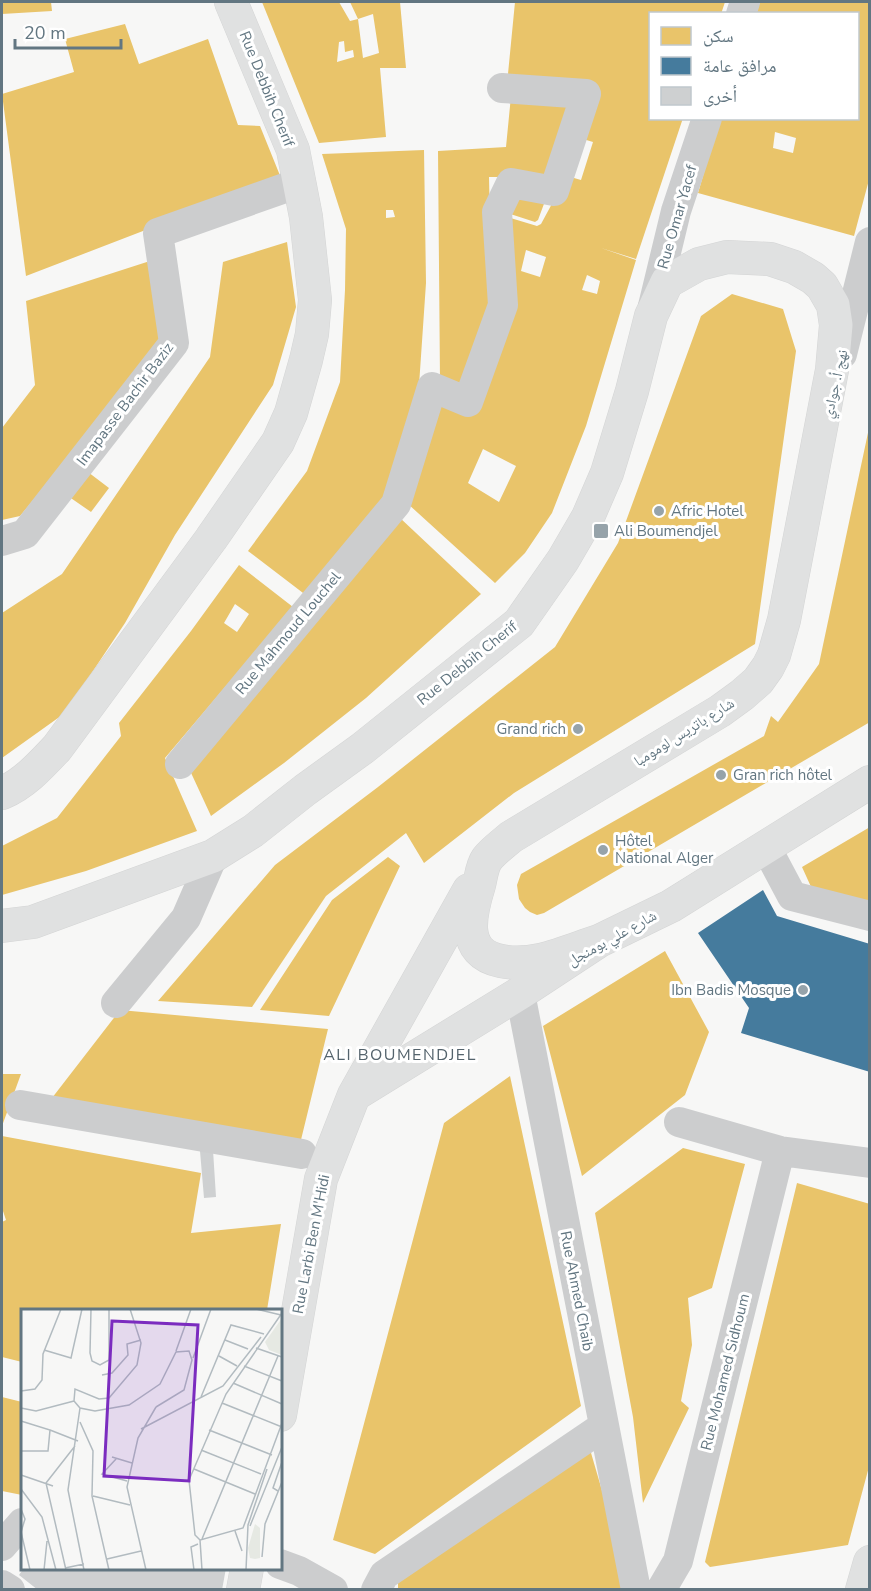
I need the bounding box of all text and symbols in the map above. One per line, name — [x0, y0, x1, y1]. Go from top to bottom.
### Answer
scale bar — [15, 12, 122, 50]
legend — [649, 12, 859, 120]
text: 20 m — [24, 21, 66, 45]
text: سكن — [703, 24, 734, 48]
street label: Rue Debbih Cherif — [235, 28, 300, 151]
text: مرافق عامة — [703, 54, 777, 78]
text: أخرى — [703, 84, 737, 108]
street label: Rue Omar Yacef — [653, 162, 702, 271]
street label: Imapasse Bachir Baziz — [72, 338, 178, 470]
street label: نهج أ. جوادي — [817, 348, 854, 421]
place label: Afric Hotel — [671, 501, 744, 521]
marker: Afric Hotel — [652, 504, 666, 518]
place label: Ali Boumendjel — [614, 521, 718, 541]
marker: Ali Boumendjel — [592, 522, 610, 540]
street label: Rue Mahmoud Louchel — [231, 567, 346, 699]
street label: Rue Debbih Cherif — [413, 616, 522, 710]
street label: شارع باتريس لومومبا — [630, 693, 738, 771]
place label: Grand rich — [496, 719, 566, 739]
marker: Grand rich — [571, 722, 585, 736]
place label: Gran rich hôtel — [733, 765, 833, 785]
marker: Gran rich hôtel — [714, 768, 728, 782]
place label: Hôtel National Alger — [615, 831, 714, 868]
marker: Hôtel National Alger — [596, 843, 610, 857]
street label: شارع علي بومنجل — [564, 905, 661, 972]
place label: Ibn Badis Mosque — [671, 980, 791, 1000]
marker: Ibn Badis Mosque — [796, 983, 810, 997]
district label: ALI BOUMENDJEL — [323, 1044, 477, 1066]
street label: Rue Larbi Ben M'Hidi — [288, 1173, 334, 1315]
street label: Rue Ahmed Chaib — [556, 1229, 598, 1353]
street label: Rue Mohamed Sidhoum — [696, 1292, 754, 1452]
inset map — [21, 1309, 282, 1570]

